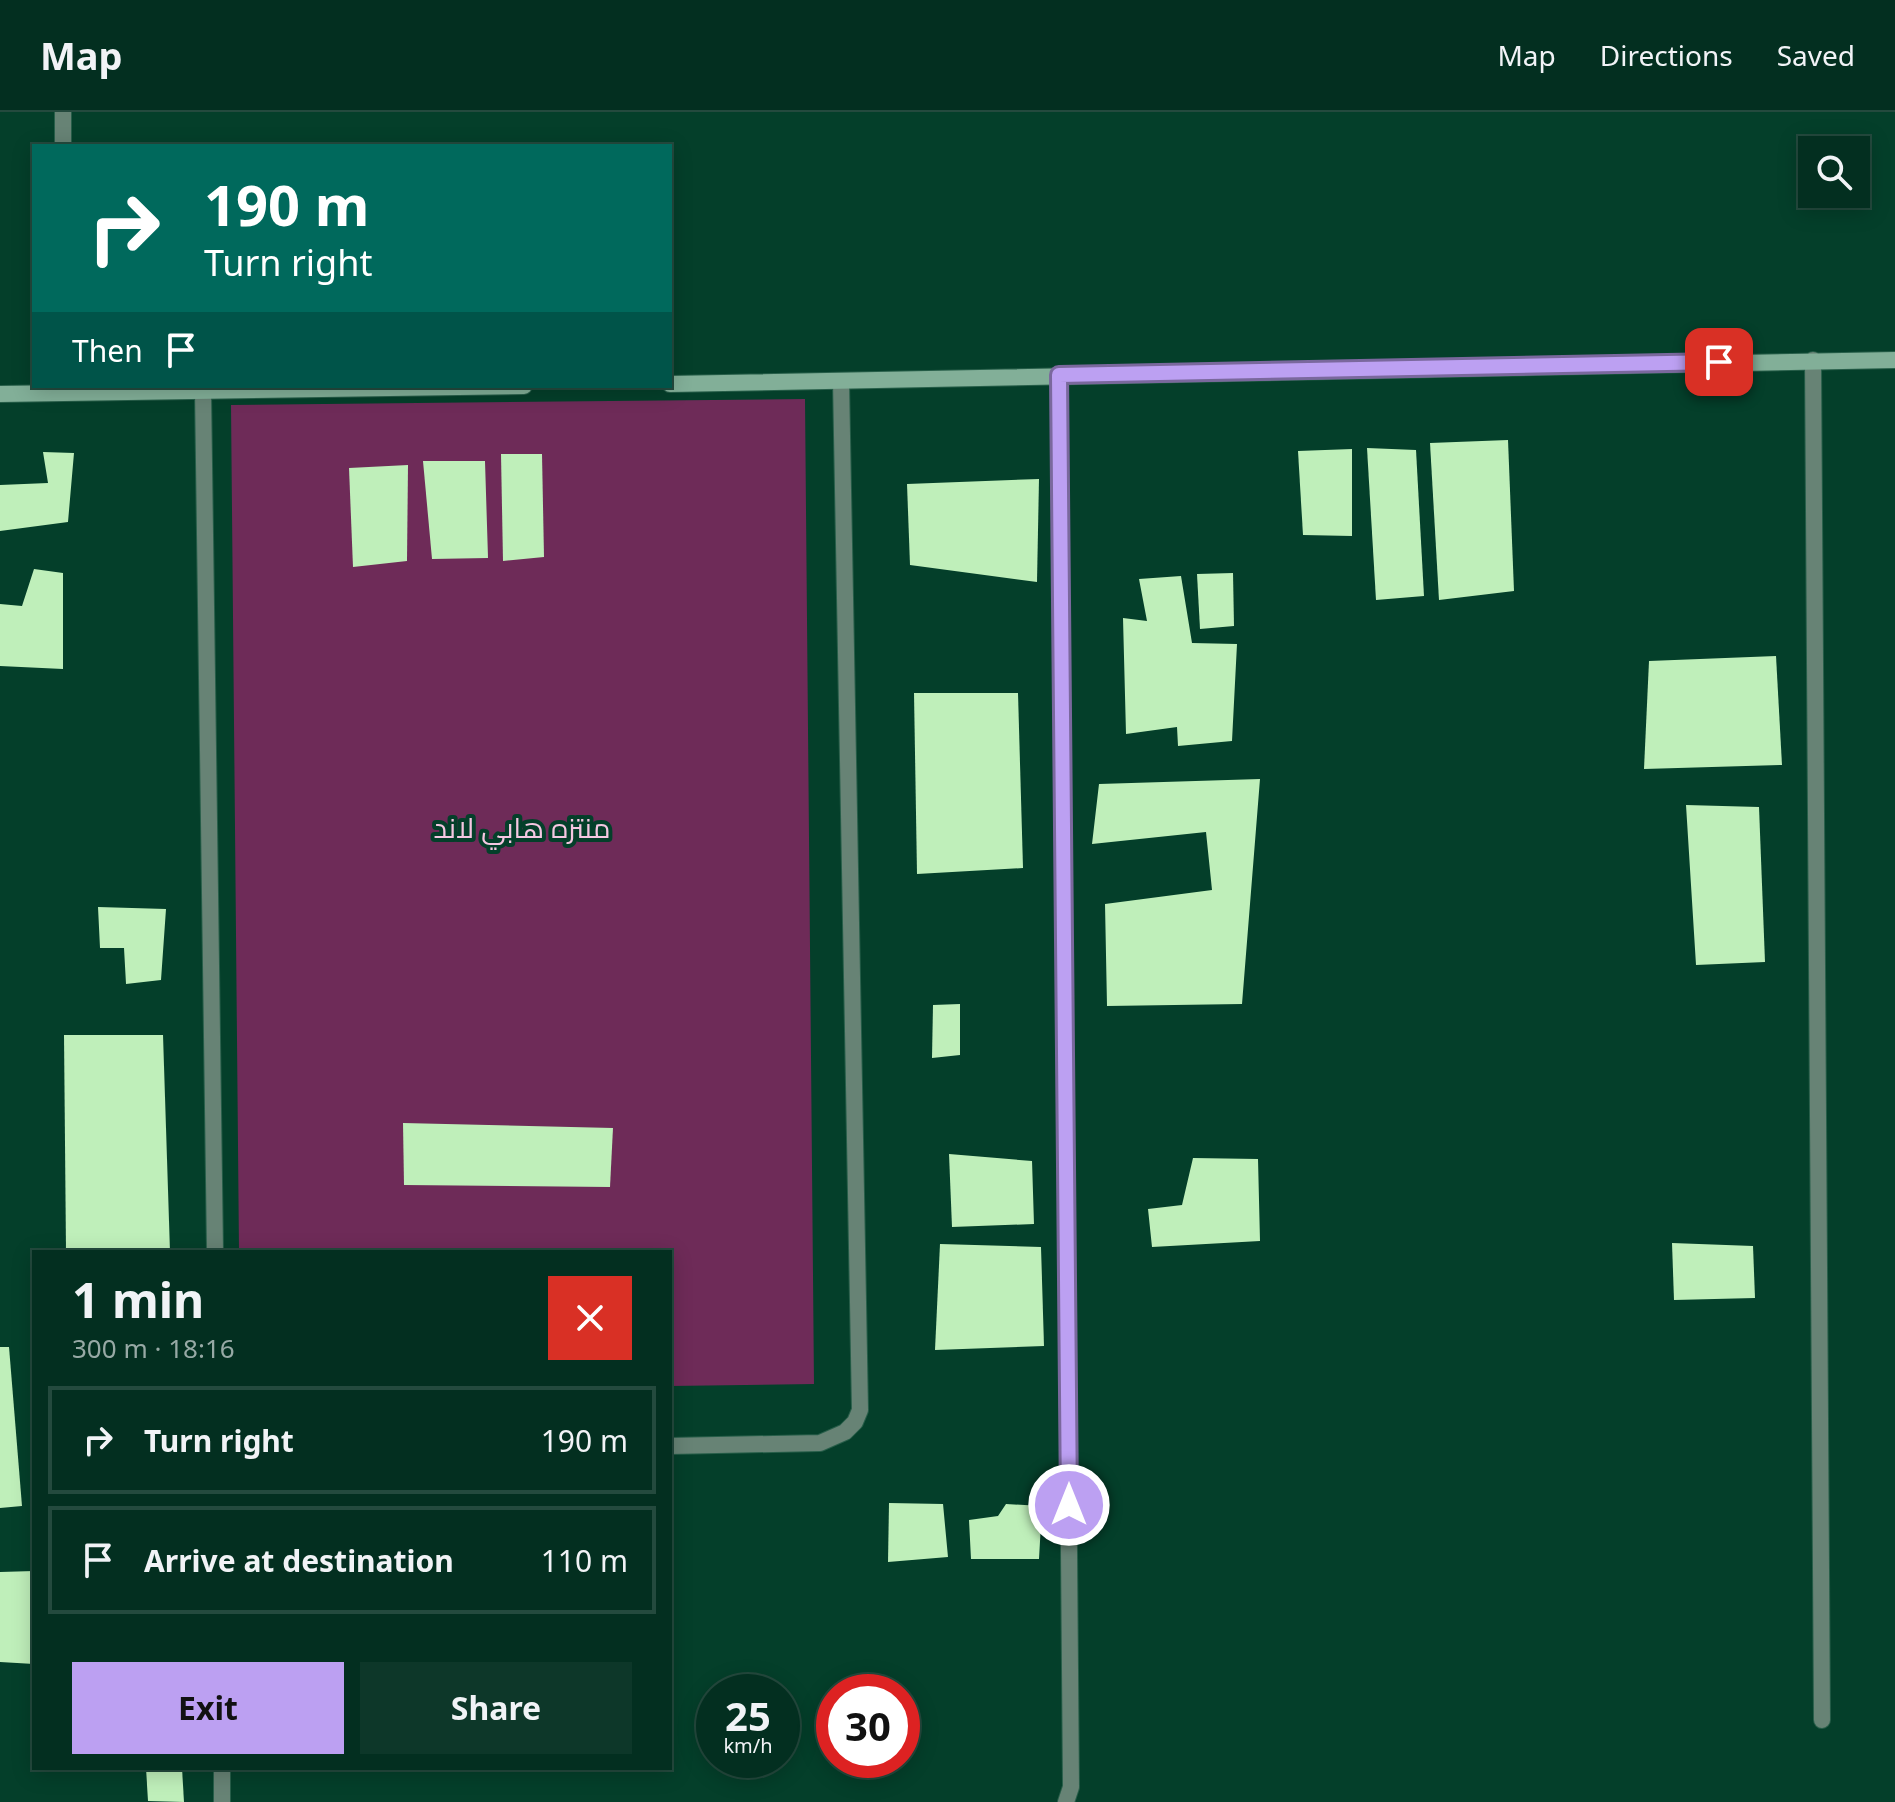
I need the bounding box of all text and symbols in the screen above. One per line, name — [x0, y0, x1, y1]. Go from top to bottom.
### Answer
text: Map — [40, 29, 123, 81]
text: Map — [1497, 36, 1556, 74]
text: Directions — [1600, 36, 1733, 74]
text: Saved — [1777, 36, 1855, 74]
map controls — [1798, 136, 1870, 208]
button: search — [1798, 136, 1870, 208]
text: 190 m — [204, 166, 369, 242]
icon: right — [72, 176, 176, 280]
text: Turn right — [204, 238, 372, 287]
icon: arrive — [159, 328, 203, 372]
pin — [1685, 328, 1753, 396]
text: Then — [72, 330, 143, 371]
icon: arrive — [1697, 340, 1741, 384]
park label: منتزه هابي لاند — [433, 808, 611, 850]
text: 1 min — [72, 1267, 204, 1332]
button: close — [548, 1276, 632, 1360]
text: 300 m · 18:16 — [72, 1330, 235, 1366]
icon: right — [76, 1418, 120, 1462]
text: Turn right — [144, 1420, 294, 1461]
text: 190 m — [541, 1420, 628, 1461]
position arrow — [1027, 1463, 1111, 1547]
icon: arrive — [76, 1538, 120, 1582]
text: Arrive at destination — [144, 1540, 454, 1581]
text: 110 m — [541, 1540, 628, 1581]
button: Exit — [72, 1662, 344, 1754]
button: Share — [360, 1662, 632, 1754]
speed limit sign: 30 — [816, 1674, 920, 1778]
text: 25 — [725, 1688, 771, 1743]
text: km/h — [723, 1732, 773, 1759]

